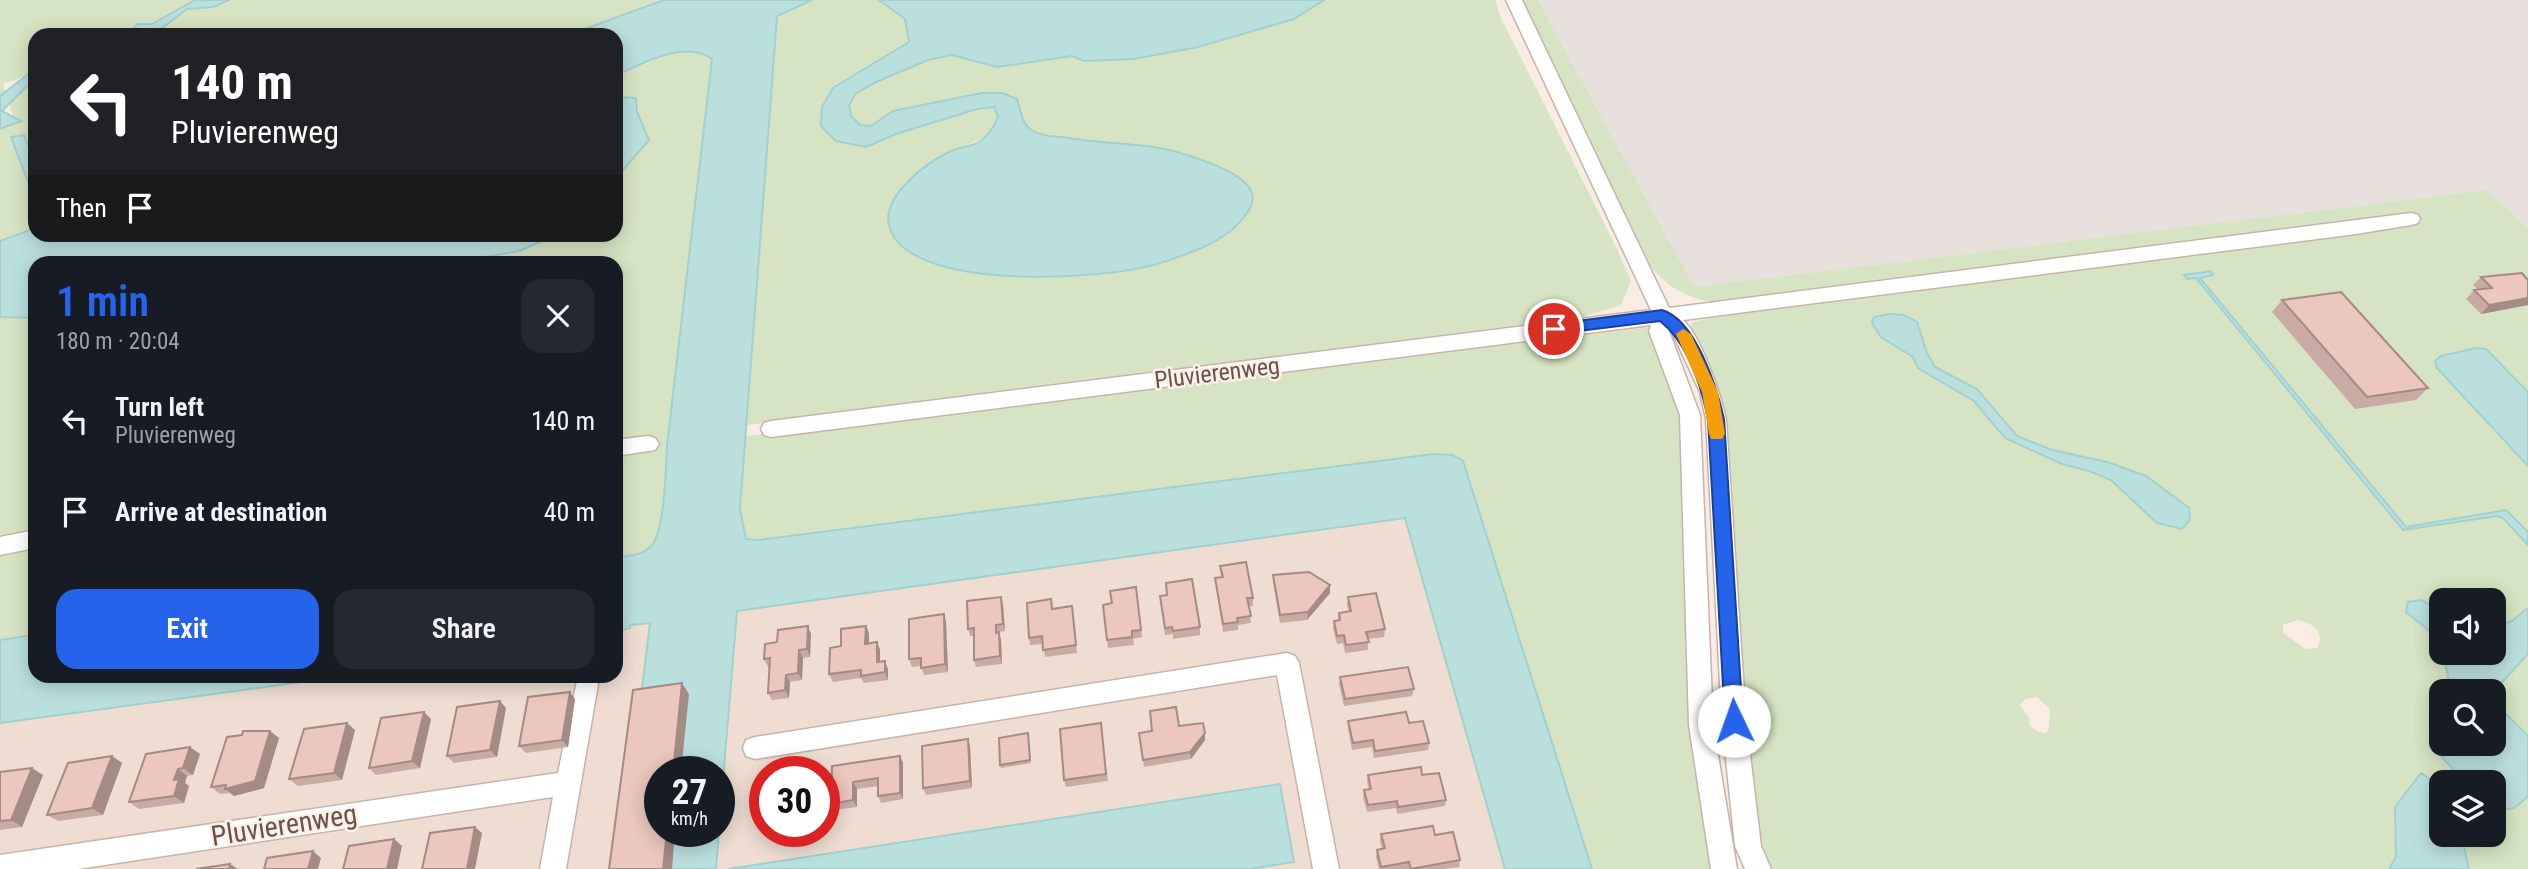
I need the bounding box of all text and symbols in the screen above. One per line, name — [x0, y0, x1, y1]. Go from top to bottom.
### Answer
text: 140 m — [171, 54, 293, 111]
icon: left — [56, 56, 147, 147]
text: Pluvierenweg — [171, 113, 339, 151]
icon: arrive — [121, 189, 159, 227]
text: Then — [56, 193, 107, 223]
text: 1 min — [56, 277, 149, 326]
button: close — [521, 279, 595, 353]
pin — [1524, 299, 1584, 359]
icon: arrive — [1535, 310, 1573, 348]
text: 180 m · 20:04 — [56, 328, 180, 355]
street label: Pluvierenweg — [1153, 351, 1281, 395]
text: Turn left — [115, 392, 204, 422]
icon: left — [56, 402, 94, 440]
text: 140 m — [531, 406, 595, 436]
text: Pluvierenweg — [115, 422, 236, 449]
icon: arrive — [56, 493, 94, 531]
text: Arrive at destination — [115, 497, 327, 527]
text: 40 m — [544, 497, 595, 527]
map controls — [2429, 588, 2506, 847]
button: sound — [2429, 588, 2506, 665]
button: Exit — [56, 589, 319, 669]
button: Share — [333, 589, 595, 669]
button: search — [2429, 679, 2506, 756]
position arrow — [1697, 684, 1771, 758]
speed limit sign: 30 — [749, 756, 840, 847]
button: layers — [2429, 770, 2506, 847]
text: 27 — [672, 772, 707, 813]
street label: Pluvierenweg — [209, 797, 359, 853]
text: km/h — [671, 808, 708, 829]

